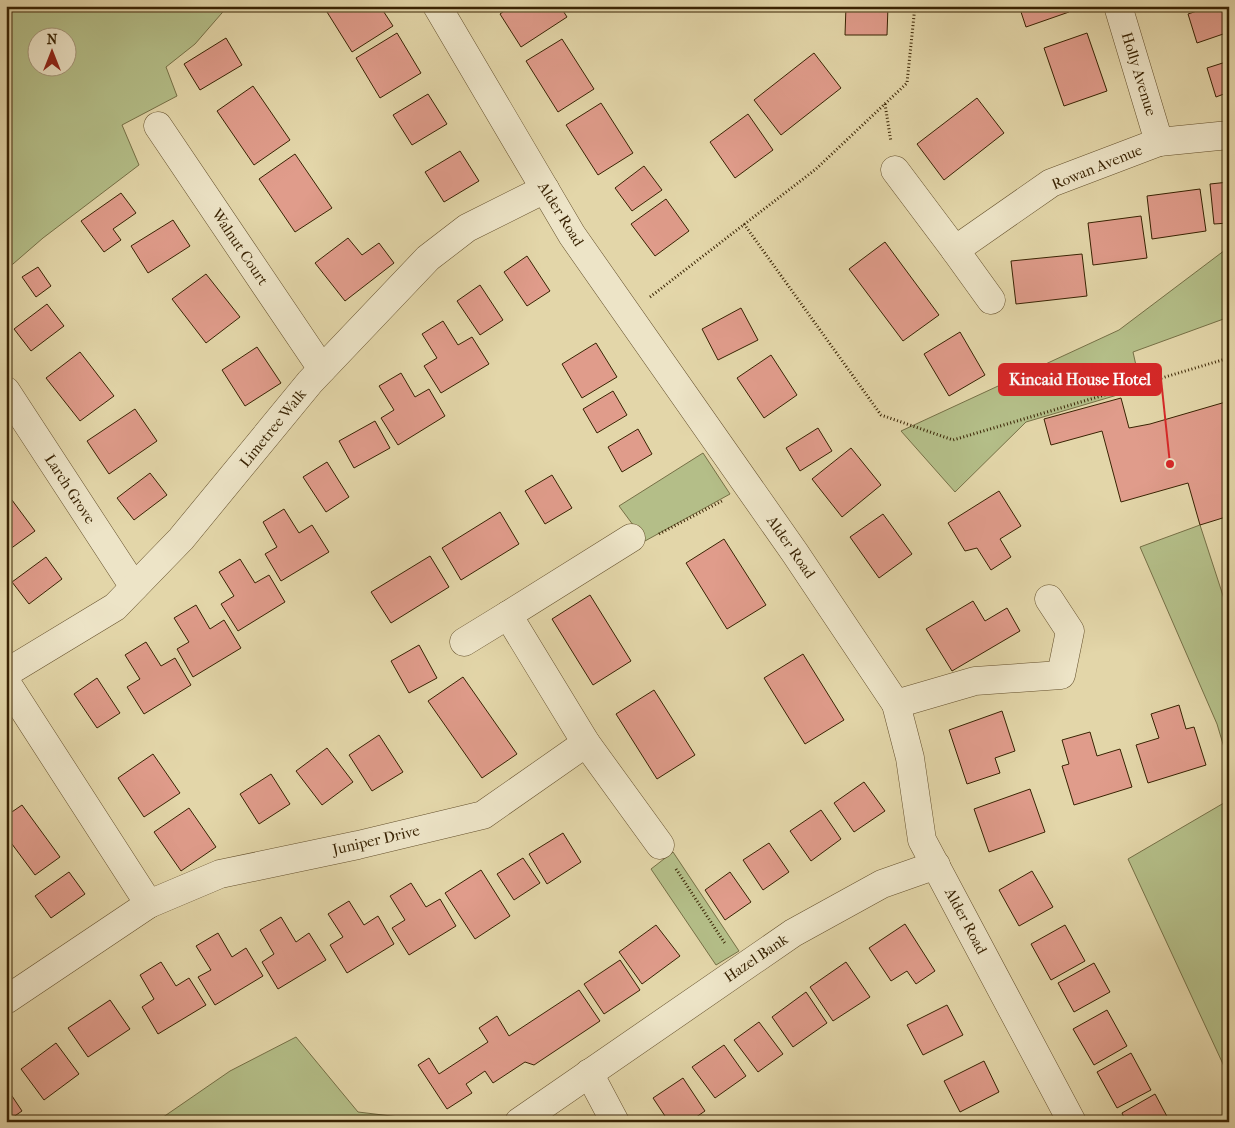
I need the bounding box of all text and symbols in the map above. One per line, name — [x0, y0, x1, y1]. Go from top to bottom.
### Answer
north arrow — [28, 28, 78, 78]
street label: Holly Avenue — [1118, 30, 1160, 119]
text: N — [47, 31, 58, 48]
street label: Rowan Avenue — [1049, 140, 1146, 193]
street label: Alder Road — [534, 178, 588, 250]
street label: Walnut Court — [207, 205, 272, 289]
callout: Kincaid House Hotel — [999, 364, 1161, 395]
text: Kincaid House Hotel — [1009, 370, 1152, 389]
street label: Limetree Walk — [236, 385, 310, 471]
street label: Larch Grove — [41, 451, 99, 528]
street label: Alder Road — [762, 511, 820, 582]
street label: Juniper Drive — [330, 821, 422, 859]
street label: Alder Road — [941, 884, 991, 958]
street label: Hazel Bank — [721, 930, 792, 986]

